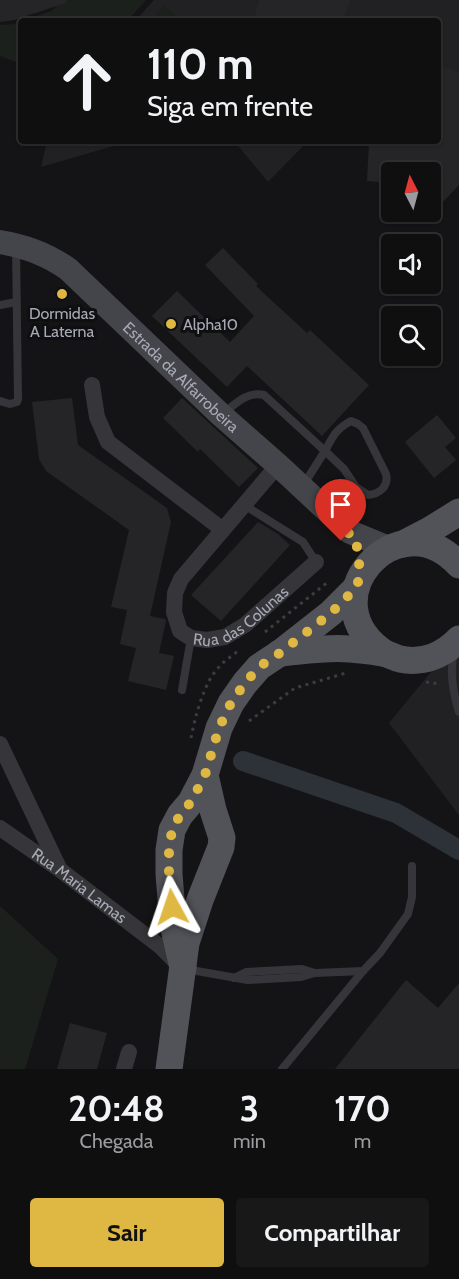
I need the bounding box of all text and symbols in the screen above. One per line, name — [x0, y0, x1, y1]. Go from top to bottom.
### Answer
text: 110 m — [147, 38, 254, 90]
icon: ahead — [48, 42, 126, 120]
text: Siga em frente — [147, 90, 313, 123]
north arrow — [381, 162, 441, 222]
map controls — [381, 162, 441, 366]
button: sound — [381, 234, 441, 294]
marker: Dormidas A Laterna — [55, 287, 69, 301]
place label: Dormidas A Laterna — [29, 304, 95, 341]
button: search — [381, 306, 441, 366]
place label: Alpha10 — [183, 315, 238, 334]
marker: Alpha10 — [164, 317, 178, 331]
street label: Estrada da Alfarrobeira — [119, 318, 243, 436]
pin — [315, 479, 366, 541]
icon: arrive — [324, 488, 357, 521]
street label: Rua das Colunas — [192, 582, 293, 650]
street label: Rua Maria Lamas — [28, 844, 131, 928]
position arrow — [140, 875, 204, 939]
text: 20:48 — [68, 1086, 165, 1130]
text: 3 — [240, 1086, 259, 1130]
text: 170 — [334, 1086, 391, 1130]
text: Chegada — [80, 1129, 153, 1153]
text: min — [233, 1129, 266, 1153]
text: m — [354, 1129, 371, 1153]
button: Sair — [30, 1198, 224, 1267]
button: Compartilhar — [236, 1198, 429, 1267]

